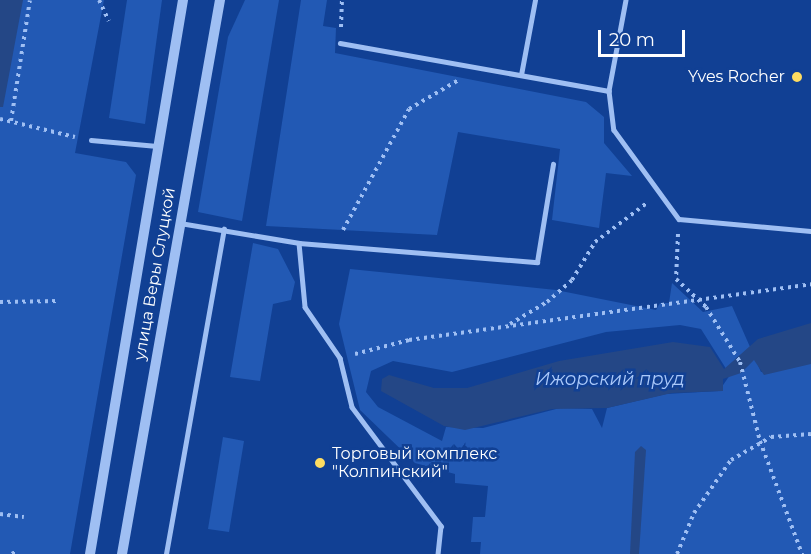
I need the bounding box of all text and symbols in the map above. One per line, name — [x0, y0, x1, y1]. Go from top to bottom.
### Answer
scale bar — [601, 18, 688, 56]
text: 20 m — [609, 29, 655, 51]
place label: Yves Rocher — [688, 67, 785, 87]
marker: Yves Rocher — [790, 70, 804, 84]
street label: улица Веры Слуцкой — [130, 186, 180, 362]
water label: Ижорский пруд — [535, 368, 685, 390]
place label: Торговый комплекс "Колпинский" — [332, 444, 497, 482]
marker: Торговый комплекс "Колпинский" — [313, 456, 327, 470]

